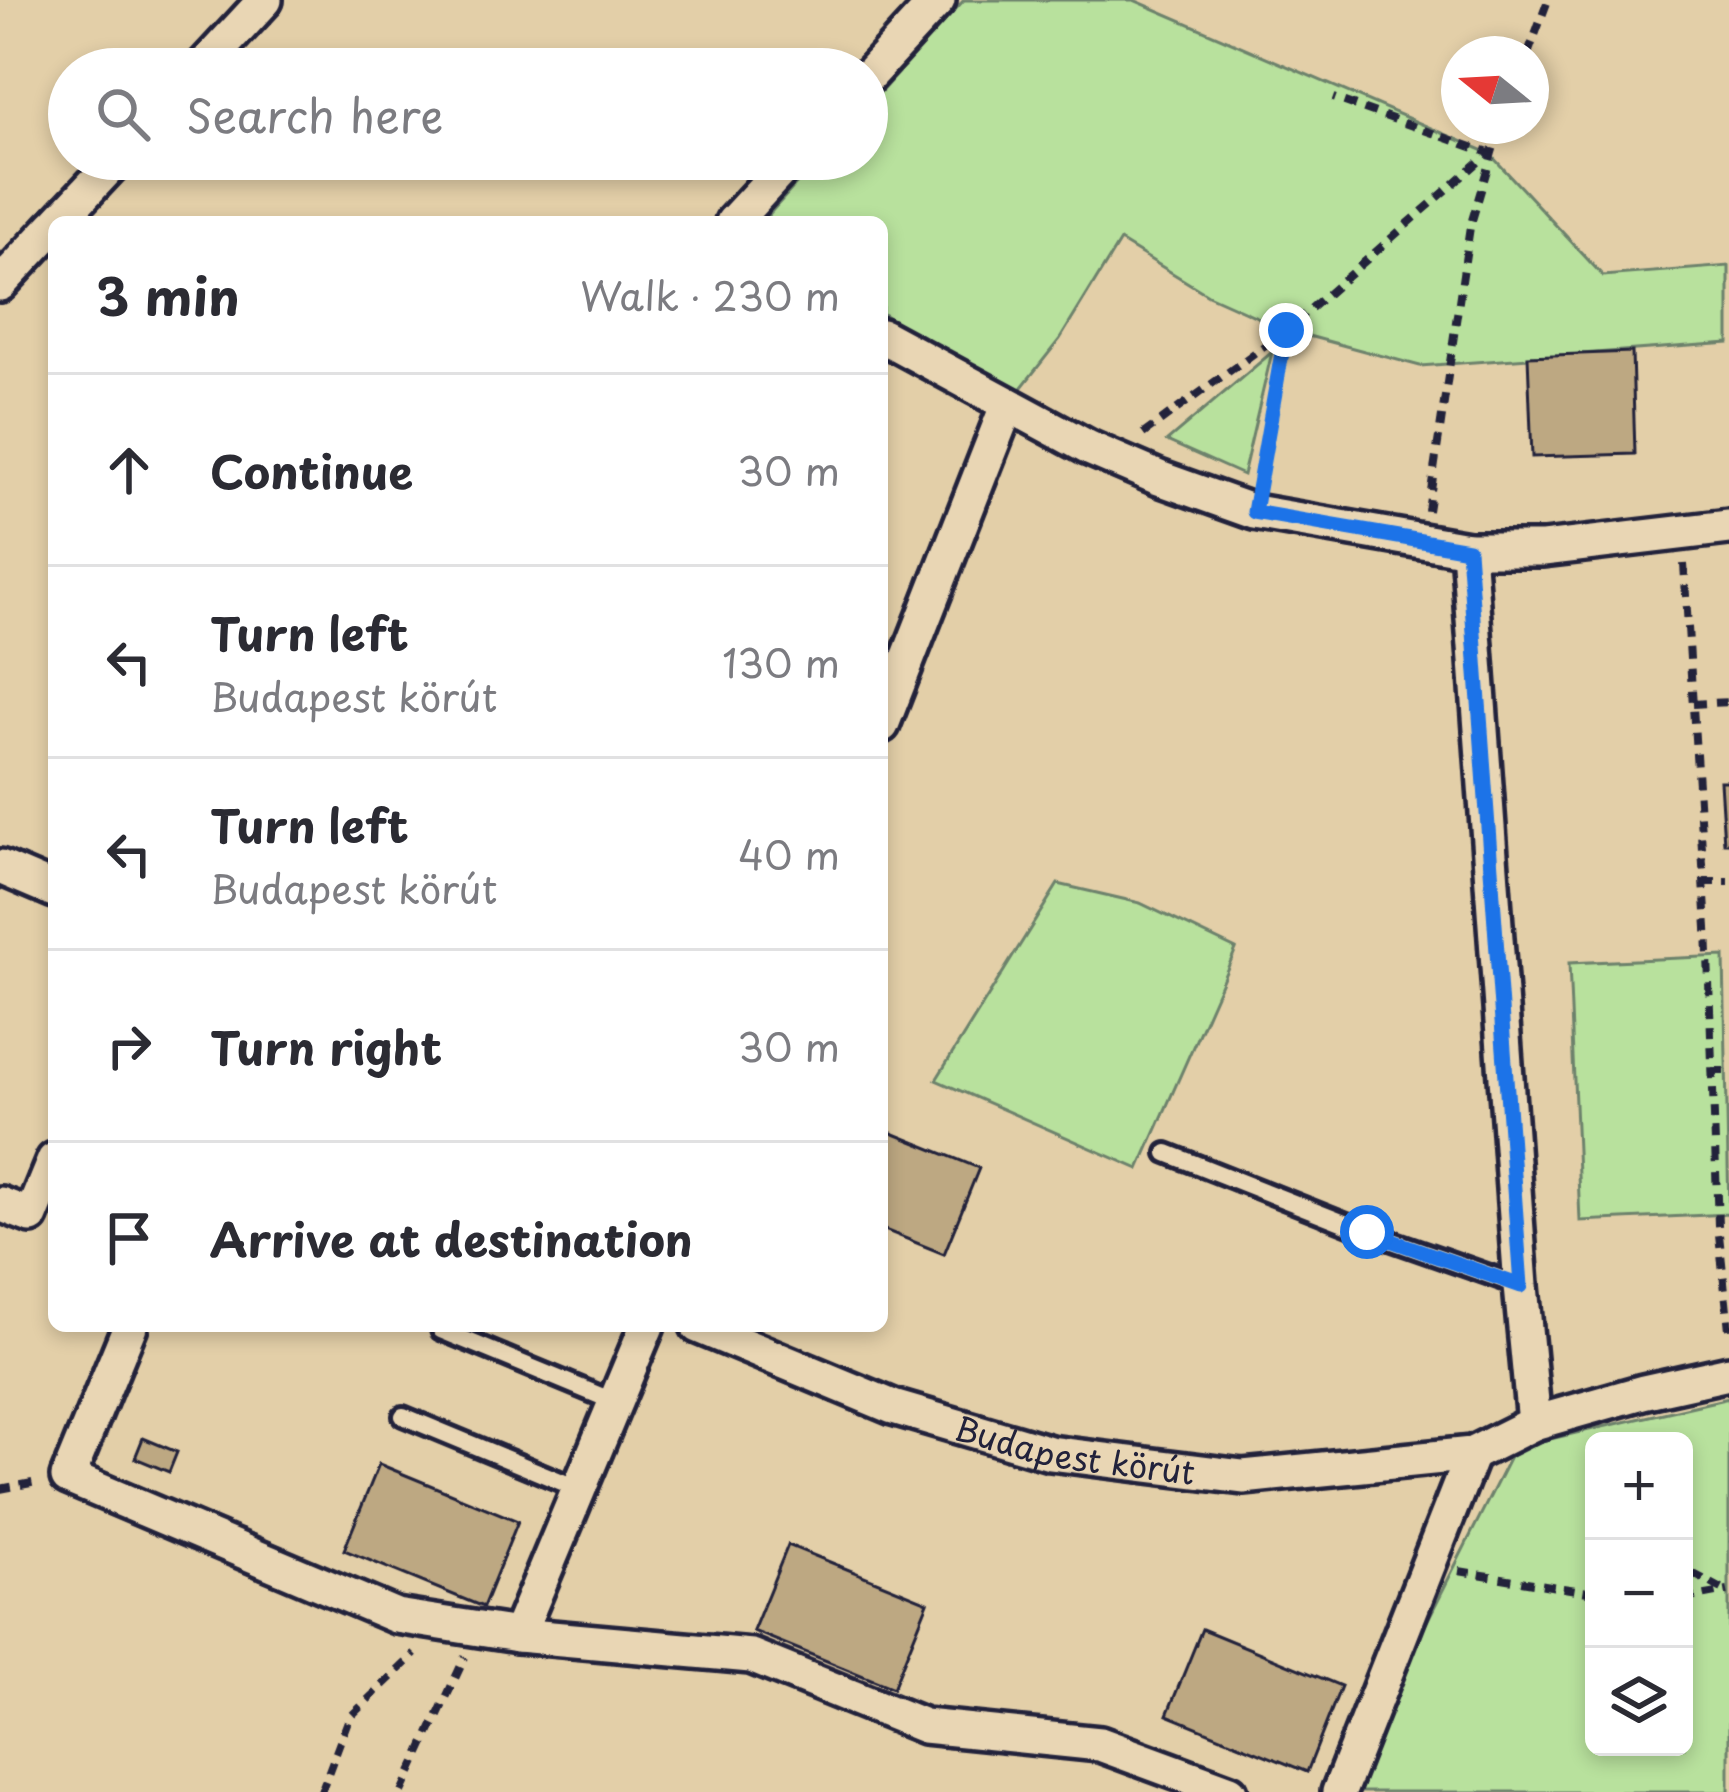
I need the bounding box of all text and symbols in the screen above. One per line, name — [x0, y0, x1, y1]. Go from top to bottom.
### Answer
north arrow — [1441, 36, 1549, 144]
search box — [48, 48, 888, 180]
text: Search here — [186, 80, 443, 148]
icon: search — [90, 81, 156, 147]
text: 3 min — [96, 256, 240, 333]
text: Walk · 230 m — [580, 265, 840, 324]
route end — [1259, 303, 1313, 357]
text: Continue — [210, 436, 413, 504]
icon: ahead — [96, 437, 162, 503]
text: 30 m — [737, 440, 840, 499]
text: Turn left — [210, 598, 409, 666]
icon: left — [96, 629, 162, 695]
text: 130 m — [722, 632, 840, 691]
text: Budapest körút — [210, 666, 497, 725]
text: Turn left — [210, 790, 409, 858]
icon: left — [96, 821, 162, 887]
text: 40 m — [738, 824, 840, 883]
text: Budapest körút — [210, 858, 497, 917]
text: Turn right — [210, 1012, 442, 1080]
icon: right — [96, 1013, 162, 1079]
text: 30 m — [737, 1016, 840, 1075]
text: Arrive at destination — [210, 1204, 693, 1272]
icon: arrive — [96, 1205, 162, 1271]
route start — [1340, 1205, 1394, 1259]
street label: Budapest körút — [950, 1402, 1198, 1496]
map controls — [1585, 1432, 1693, 1756]
button: + — [1585, 1432, 1693, 1540]
button: − — [1585, 1540, 1693, 1648]
button: layers — [1585, 1648, 1693, 1756]

